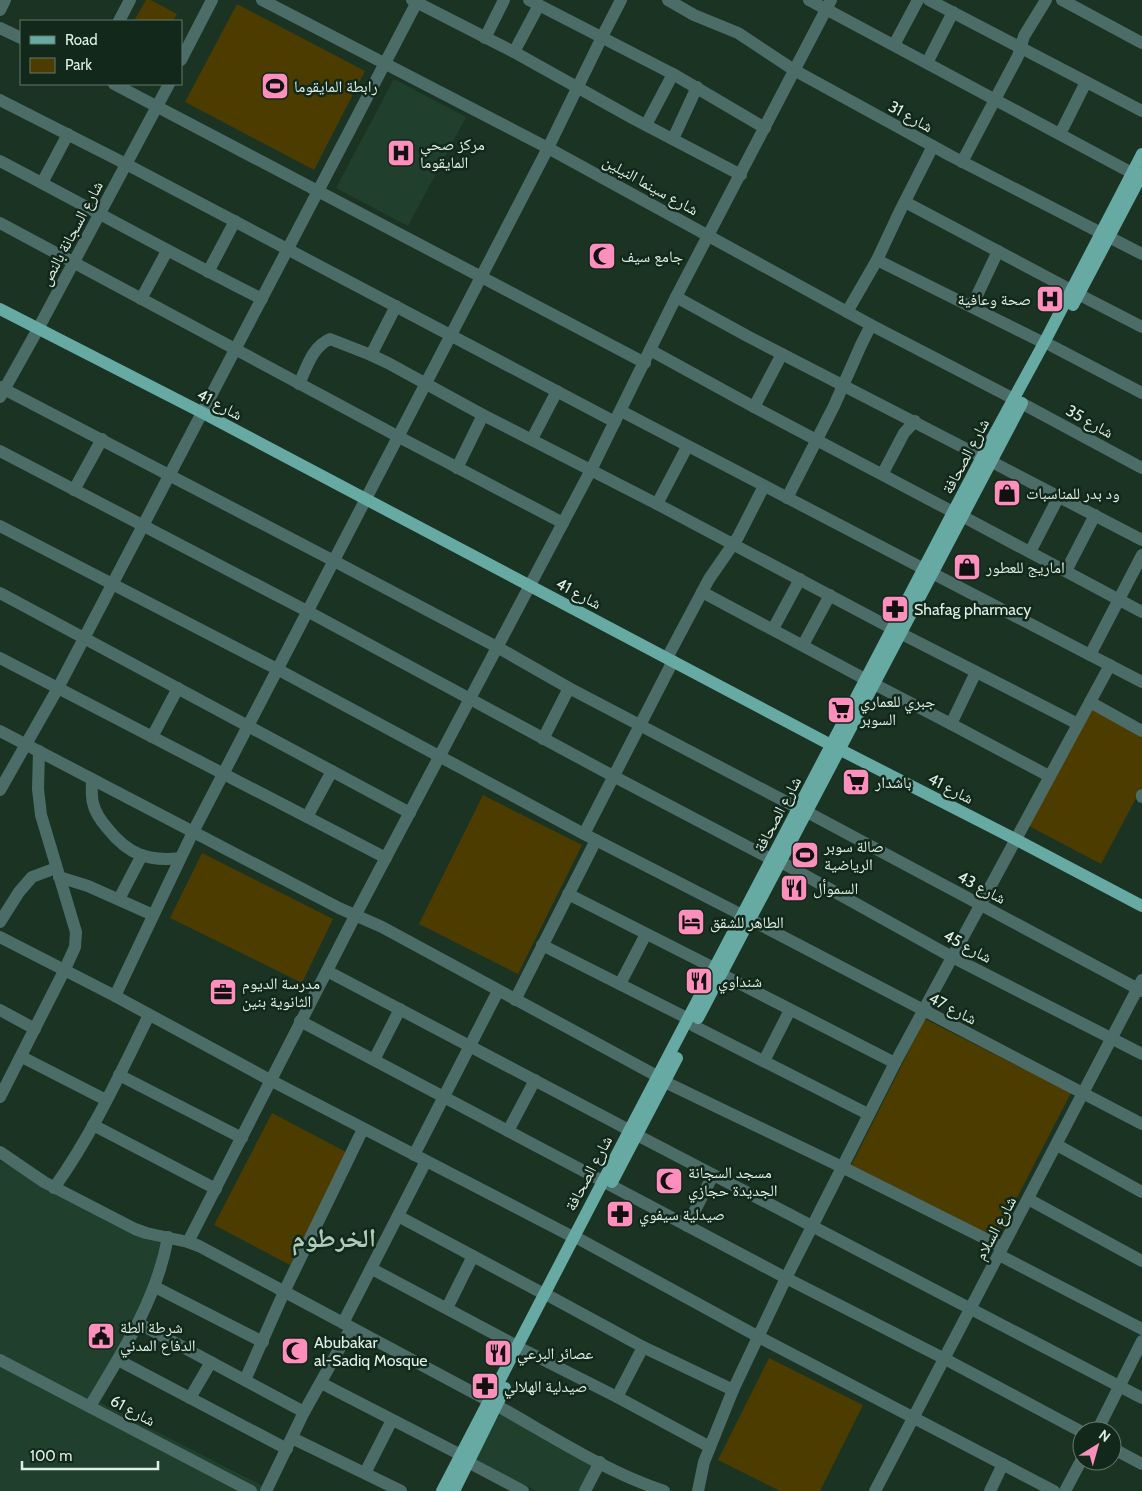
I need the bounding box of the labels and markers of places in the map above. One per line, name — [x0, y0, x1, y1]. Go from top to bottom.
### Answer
sports icon: رابطة المايقوما — [260, 71, 290, 101]
place label: رابطة المايقوما — [294, 77, 378, 96]
place label: مركز صحي المايقوما — [420, 135, 485, 172]
hospital icon: مركز صحي المايقوما — [386, 138, 416, 168]
mosque icon: جامع سيف — [587, 241, 617, 271]
place label: جامع سيف — [621, 247, 683, 267]
hospital icon: صحة وعافية — [1035, 284, 1065, 314]
place label: صحة وعافية — [958, 290, 1031, 309]
shop icon: ود بدر للمناسبات — [992, 478, 1022, 508]
place label: ود بدر للمناسبات — [1026, 484, 1120, 503]
shop icon: اماريج للعطور — [952, 552, 982, 582]
place label: اماريج للعطور — [985, 558, 1065, 578]
pharmacy icon: Shafag pharmacy — [880, 594, 910, 624]
place label: Shafag pharmacy — [914, 600, 1031, 619]
place label: جبري للعماري السوبر — [859, 692, 935, 729]
supermarket icon: جبري للعماري السوبر — [826, 695, 856, 725]
supermarket icon: باشدار — [841, 767, 871, 797]
place label: باشدار — [874, 773, 912, 792]
place label: صالة سوبر الرياضية — [823, 837, 884, 874]
sports icon: صالة سوبر الرياضية — [790, 840, 820, 870]
restaurant icon: السموأل — [779, 873, 809, 903]
place label: السموأل — [813, 879, 858, 899]
hotel icon: الطاهر للشقق — [676, 907, 706, 937]
place label: الطاهر للشقق — [710, 913, 784, 933]
restaurant icon: شنداوي — [684, 966, 714, 996]
place label: شنداوي — [718, 972, 762, 994]
place label: مدرسة الديوم الثانوية بنين — [242, 974, 320, 1012]
office icon: مدرسة الديوم الثانوية بنين — [208, 977, 238, 1007]
place label: مسجد السجانة الجديدة حجازي — [688, 1163, 778, 1203]
mosque icon: مسجد السجانة الجديدة حجازي — [654, 1166, 684, 1196]
pharmacy icon: صيدلية سيفوي — [605, 1199, 635, 1229]
place label: صيدلية سيفوي — [639, 1205, 725, 1227]
place label: شرطة الطة الدفاع المدني — [120, 1318, 196, 1358]
public building icon: شرطة الطة الدفاع المدني — [86, 1321, 116, 1351]
place label: Abubakar al-Sadiq Mosque — [314, 1333, 428, 1370]
mosque icon: Abubakar al-Sadiq Mosque — [280, 1336, 310, 1366]
restaurant icon: عصائر البرعي — [483, 1338, 513, 1368]
place label: عصائر البرعي — [517, 1344, 593, 1366]
pharmacy icon: صيدلية الهلالي — [470, 1371, 500, 1401]
place label: صيدلية الهلالي — [504, 1377, 587, 1399]

